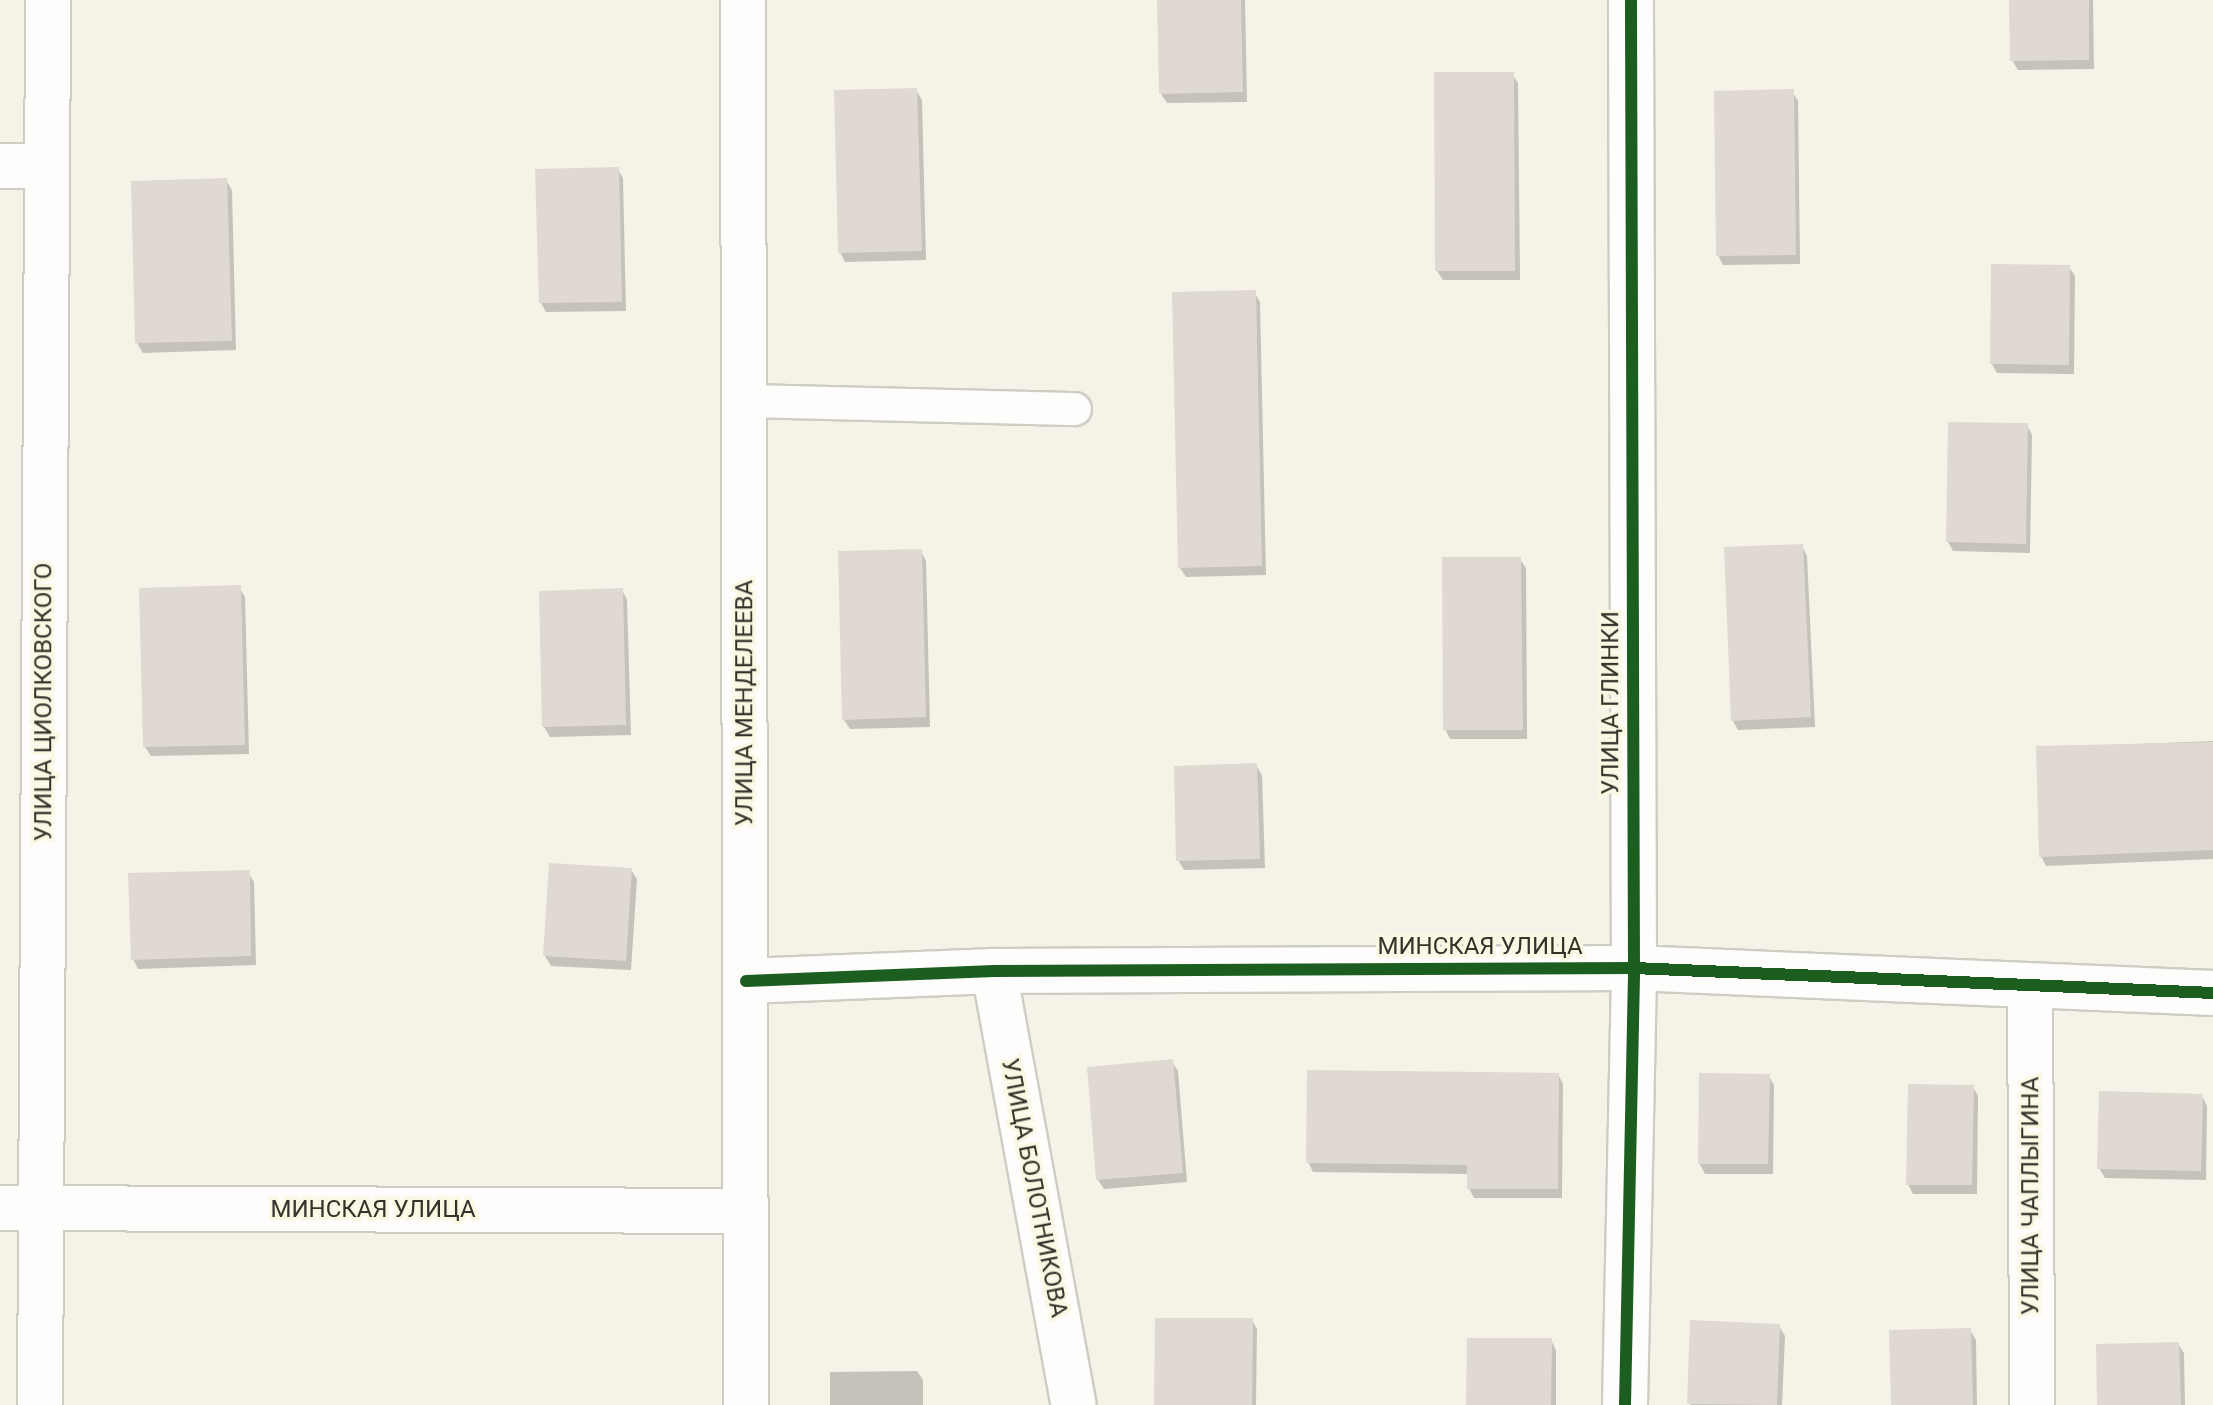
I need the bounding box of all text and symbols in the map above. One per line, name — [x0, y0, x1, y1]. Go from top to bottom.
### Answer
street label: УЛИЦА ЦИОЛКОВСКОГО — [30, 563, 58, 841]
street label: УЛИЦА МЕНДЕЛЕЕВА — [731, 580, 759, 826]
street label: УЛИЦА ГЛИНКИ — [1597, 611, 1625, 795]
street label: МИНСКАЯ УЛИЦА — [1377, 933, 1583, 961]
street label: УЛИЦА БОЛОТНИКОВА — [995, 1056, 1073, 1320]
street label: УЛИЦА ЧАПЛЫГИНА — [2017, 1077, 2045, 1315]
street label: МИНСКАЯ УЛИЦА — [270, 1196, 476, 1224]

